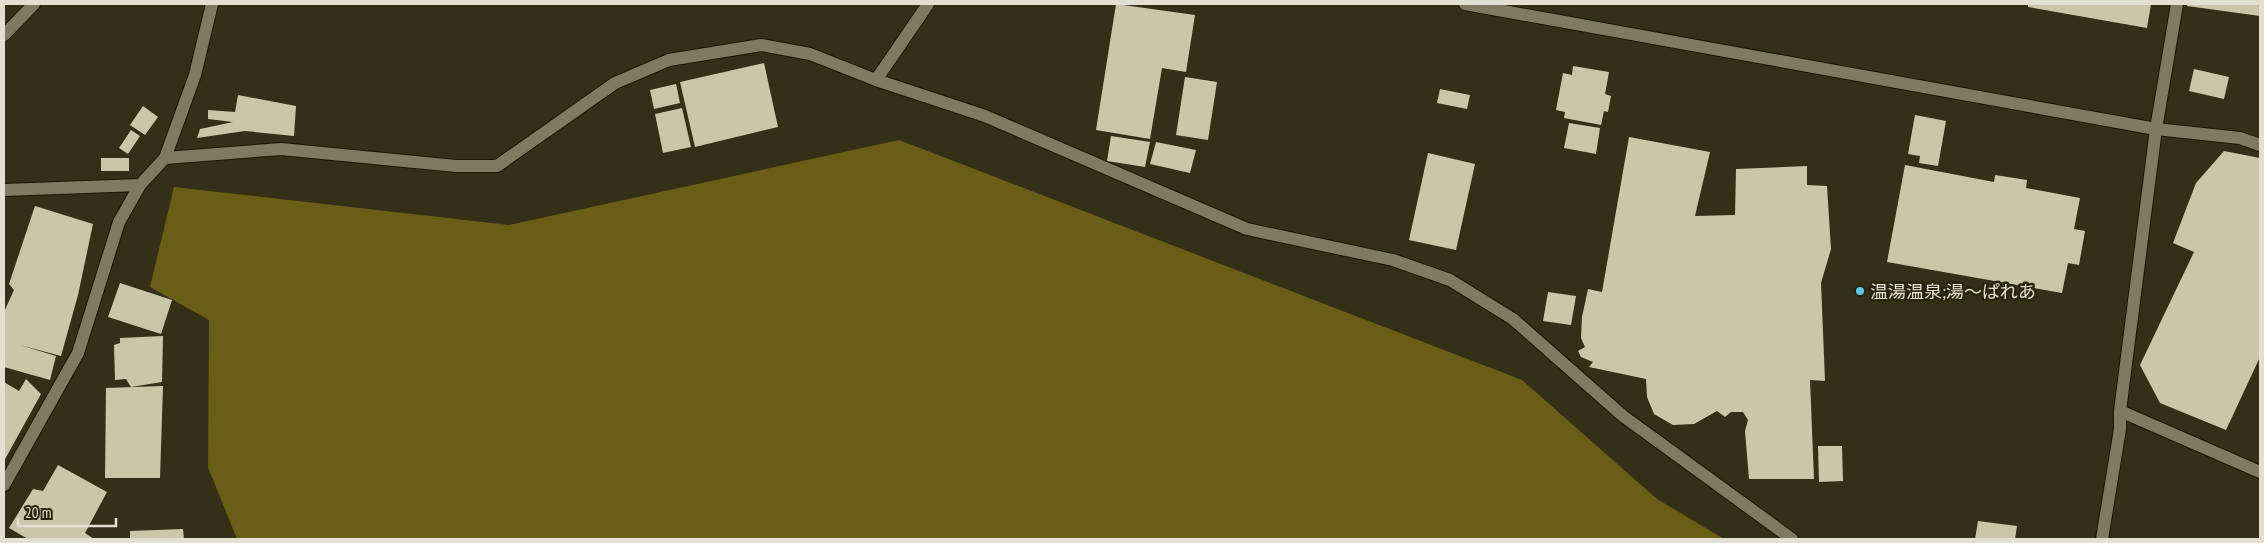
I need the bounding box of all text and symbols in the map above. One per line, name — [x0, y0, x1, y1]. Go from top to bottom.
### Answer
place label: 温湯温泉;湯〜ぱれあ — [1870, 280, 2036, 303]
marker: 温湯温泉;湯〜ぱれあ — [1854, 285, 1866, 297]
scale bar — [18, 496, 115, 528]
text: 20 m — [25, 503, 51, 522]

